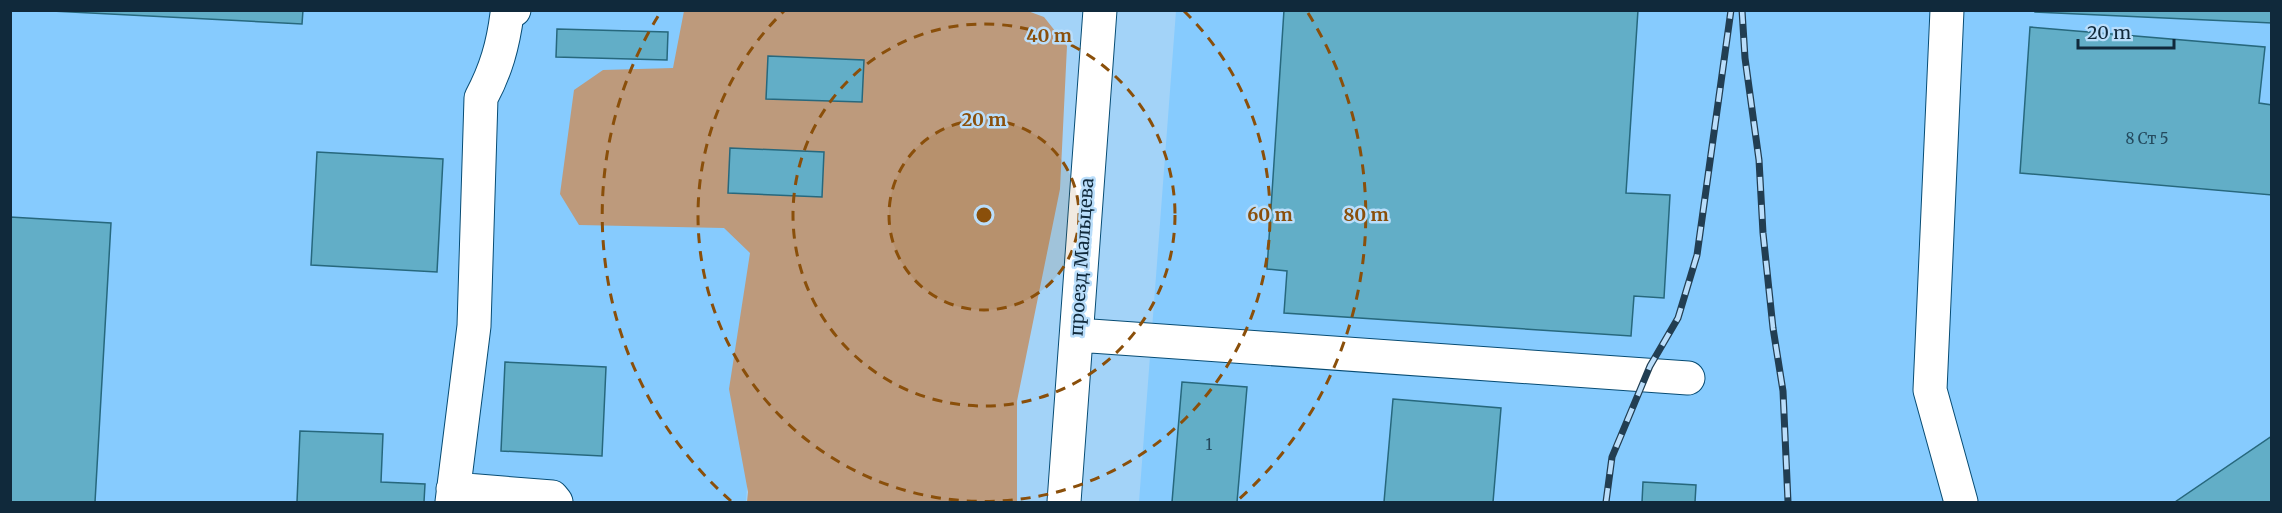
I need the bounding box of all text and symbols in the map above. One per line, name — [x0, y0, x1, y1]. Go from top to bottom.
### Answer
scale bar — [2078, 12, 2174, 50]
text: 20 m — [2087, 21, 2131, 44]
text: 40 m — [1026, 24, 1072, 47]
text: 20 m — [962, 108, 1006, 131]
house number: 8 Ст 5 — [2125, 129, 2169, 148]
street label: проезд Мальцева — [1064, 177, 1099, 337]
text: 60 m — [1247, 203, 1293, 226]
text: 80 m — [1343, 203, 1389, 226]
centre of rings — [974, 205, 994, 225]
house number: 1 — [1206, 435, 1213, 454]

